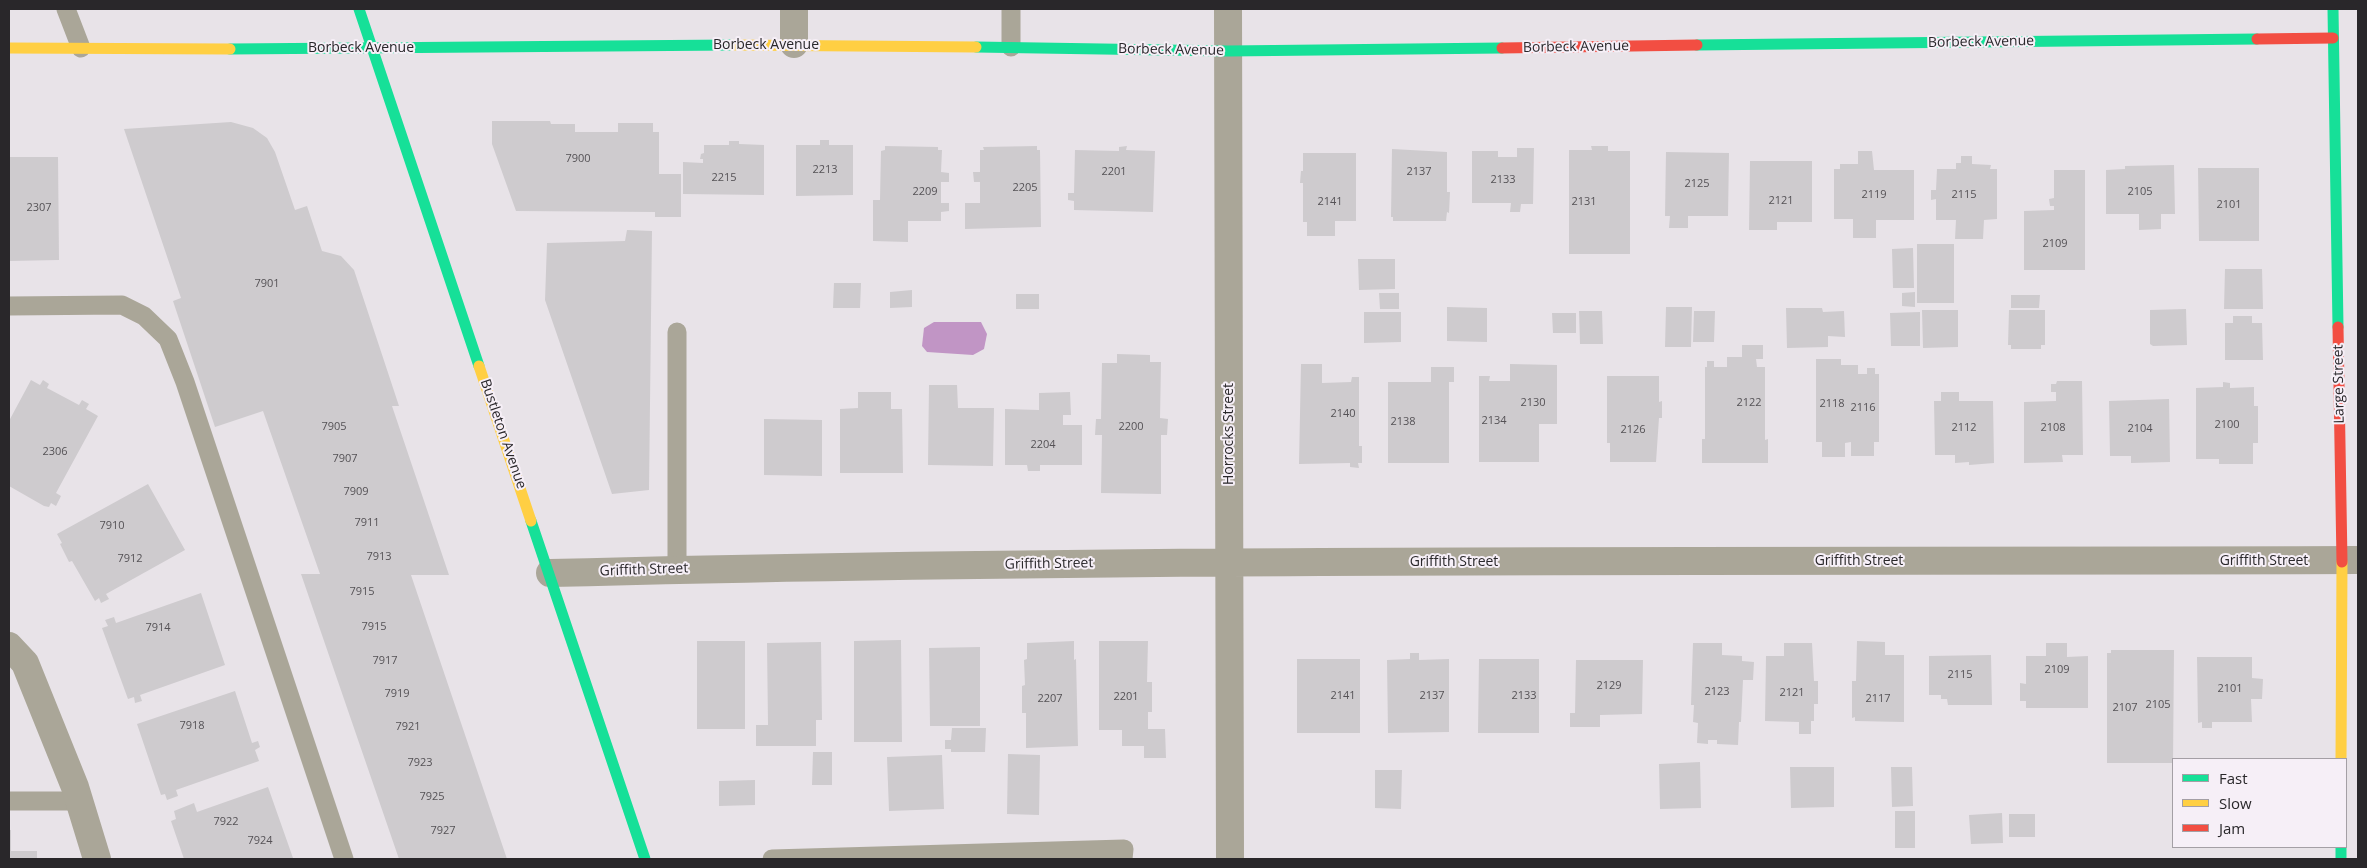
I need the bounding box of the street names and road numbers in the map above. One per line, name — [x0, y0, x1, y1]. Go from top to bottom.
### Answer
street label: Borbeck Avenue — [1928, 33, 2034, 51]
street label: Borbeck Avenue — [713, 37, 819, 53]
street label: Borbeck Avenue — [1523, 38, 1629, 56]
street label: Borbeck Avenue — [308, 40, 414, 56]
street label: Borbeck Avenue — [1118, 41, 1224, 59]
street label: Large Street — [2330, 344, 2348, 424]
street label: Bustleton Avenue — [476, 377, 530, 491]
street label: Horrocks Street — [1221, 383, 1237, 485]
street label: Griffith Street — [1815, 553, 1903, 569]
street label: Griffith Street — [2220, 553, 2308, 569]
street label: Griffith Street — [1410, 554, 1498, 570]
street label: Griffith Street — [1005, 555, 1093, 573]
street label: Griffith Street — [599, 560, 689, 580]

